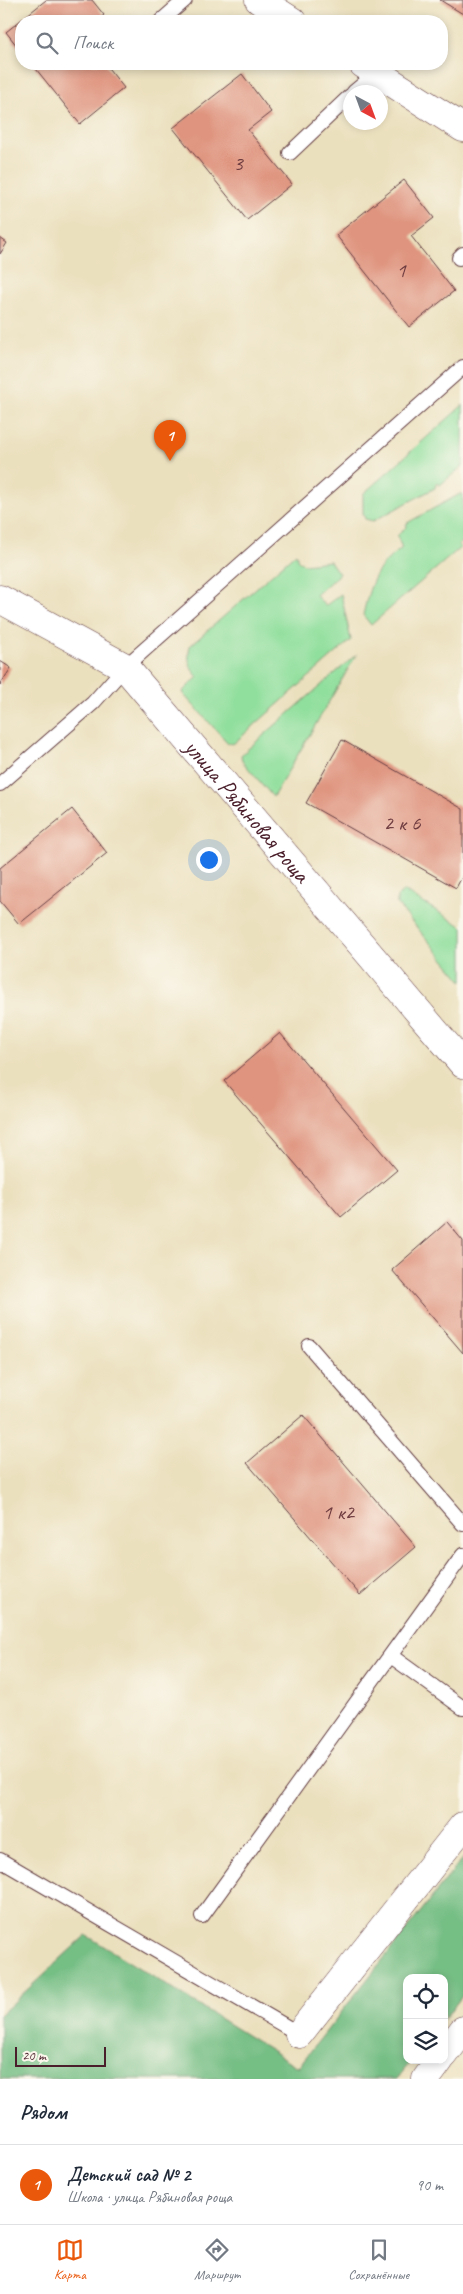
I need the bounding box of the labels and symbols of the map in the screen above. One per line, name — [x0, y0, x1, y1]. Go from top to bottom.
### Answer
north arrow — [343, 85, 388, 130]
house number: 3 — [233, 150, 244, 176]
house number: 1 — [396, 257, 407, 283]
pin: 1 — [154, 420, 186, 461]
street label: улица Рябиновая роща — [177, 731, 318, 890]
house number: 2 к 6 — [384, 810, 421, 836]
your location — [196, 847, 222, 873]
house number: 1 к2 — [322, 1499, 355, 1525]
scale bar — [15, 2044, 106, 2067]

